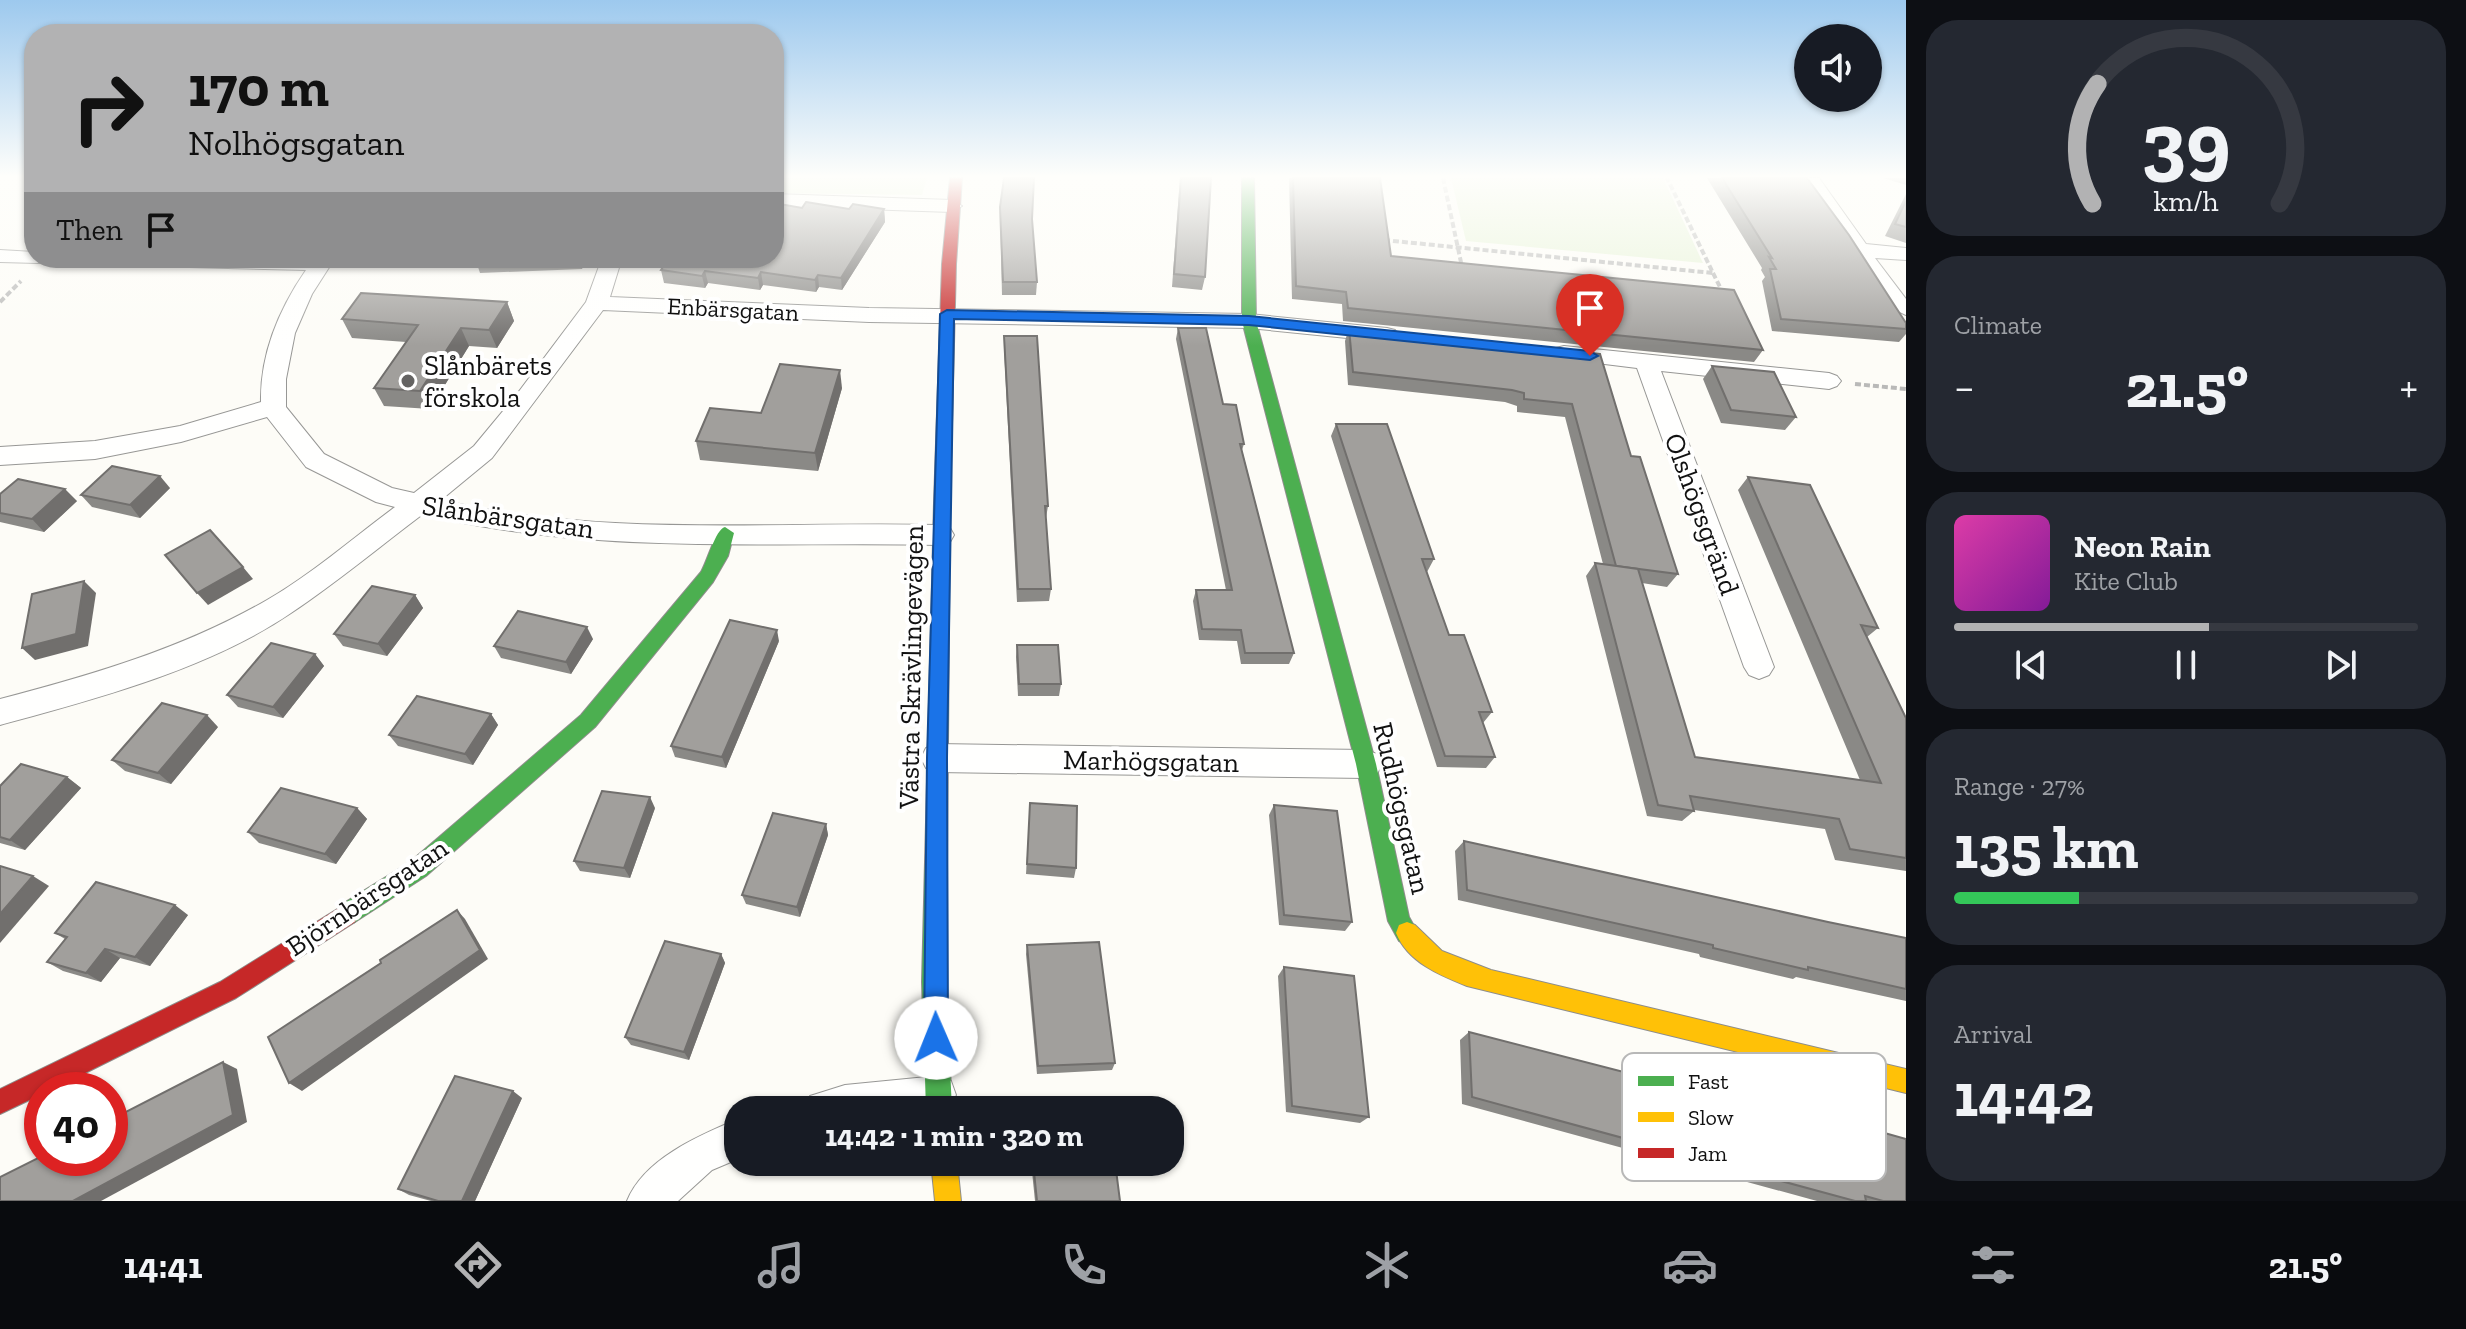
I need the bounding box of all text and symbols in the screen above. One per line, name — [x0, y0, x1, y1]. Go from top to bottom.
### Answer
map controls — [1794, 24, 1882, 112]
button: sound — [1794, 24, 1882, 112]
text: 170 m — [188, 53, 329, 120]
icon: right — [56, 56, 160, 160]
text: 39 — [2142, 91, 2230, 191]
text: Nolhögsgatan — [188, 121, 404, 164]
text: km/h — [2153, 184, 2219, 218]
icon: arrive — [139, 208, 183, 252]
text: Then — [56, 212, 123, 248]
pin — [1556, 274, 1624, 356]
icon: arrive — [1568, 286, 1612, 330]
street label: Enbärsgatan — [666, 291, 800, 327]
text: Climate — [1954, 309, 2042, 341]
place label: Slånbärets förskola — [424, 349, 552, 414]
text: 21.5° — [2125, 350, 2249, 422]
text: − — [1954, 360, 1975, 413]
text: + — [2399, 360, 2418, 413]
marker: Slånbärets förskola — [399, 372, 417, 390]
street label: Olshögsgränd — [1658, 429, 1746, 599]
street label: Slånbärsgatan — [420, 489, 596, 545]
street label: Västra Skrävlingevägen — [892, 525, 930, 810]
text: Neon Rain — [2074, 529, 2211, 565]
text: Kite Club — [2074, 565, 2178, 597]
icon: previous — [2009, 643, 2053, 687]
icon: pause — [2164, 643, 2208, 687]
icon: next — [2319, 643, 2363, 687]
street label: Rudhögsgatan — [1366, 719, 1438, 897]
street label: Marhögsgatan — [1063, 743, 1239, 779]
text: Range · 27% — [1954, 770, 2085, 802]
text: 135 km — [1954, 811, 2139, 883]
street label: Björnbärsgatan — [280, 831, 454, 963]
position arrow — [894, 996, 978, 1080]
text: Arrival — [1954, 1018, 2032, 1050]
legend — [1622, 1053, 1886, 1181]
text: 14:42 — [1954, 1059, 2094, 1131]
text: Fast — [1688, 1068, 1729, 1095]
speed limit sign: 40 — [24, 1072, 128, 1176]
text: Slow — [1688, 1104, 1734, 1131]
text: 14:42 · 1 min · 320 m — [825, 1118, 1083, 1154]
text: Jam — [1688, 1140, 1727, 1167]
icon: directions — [450, 1237, 506, 1293]
icon: music — [753, 1237, 809, 1293]
icon: phone — [1056, 1237, 1112, 1293]
icon: climate — [1359, 1237, 1415, 1293]
icon: car — [1662, 1237, 1718, 1293]
icon: filters — [1965, 1237, 2021, 1293]
text: 14:41 — [124, 1244, 203, 1287]
text: 21.5° — [2268, 1244, 2342, 1287]

